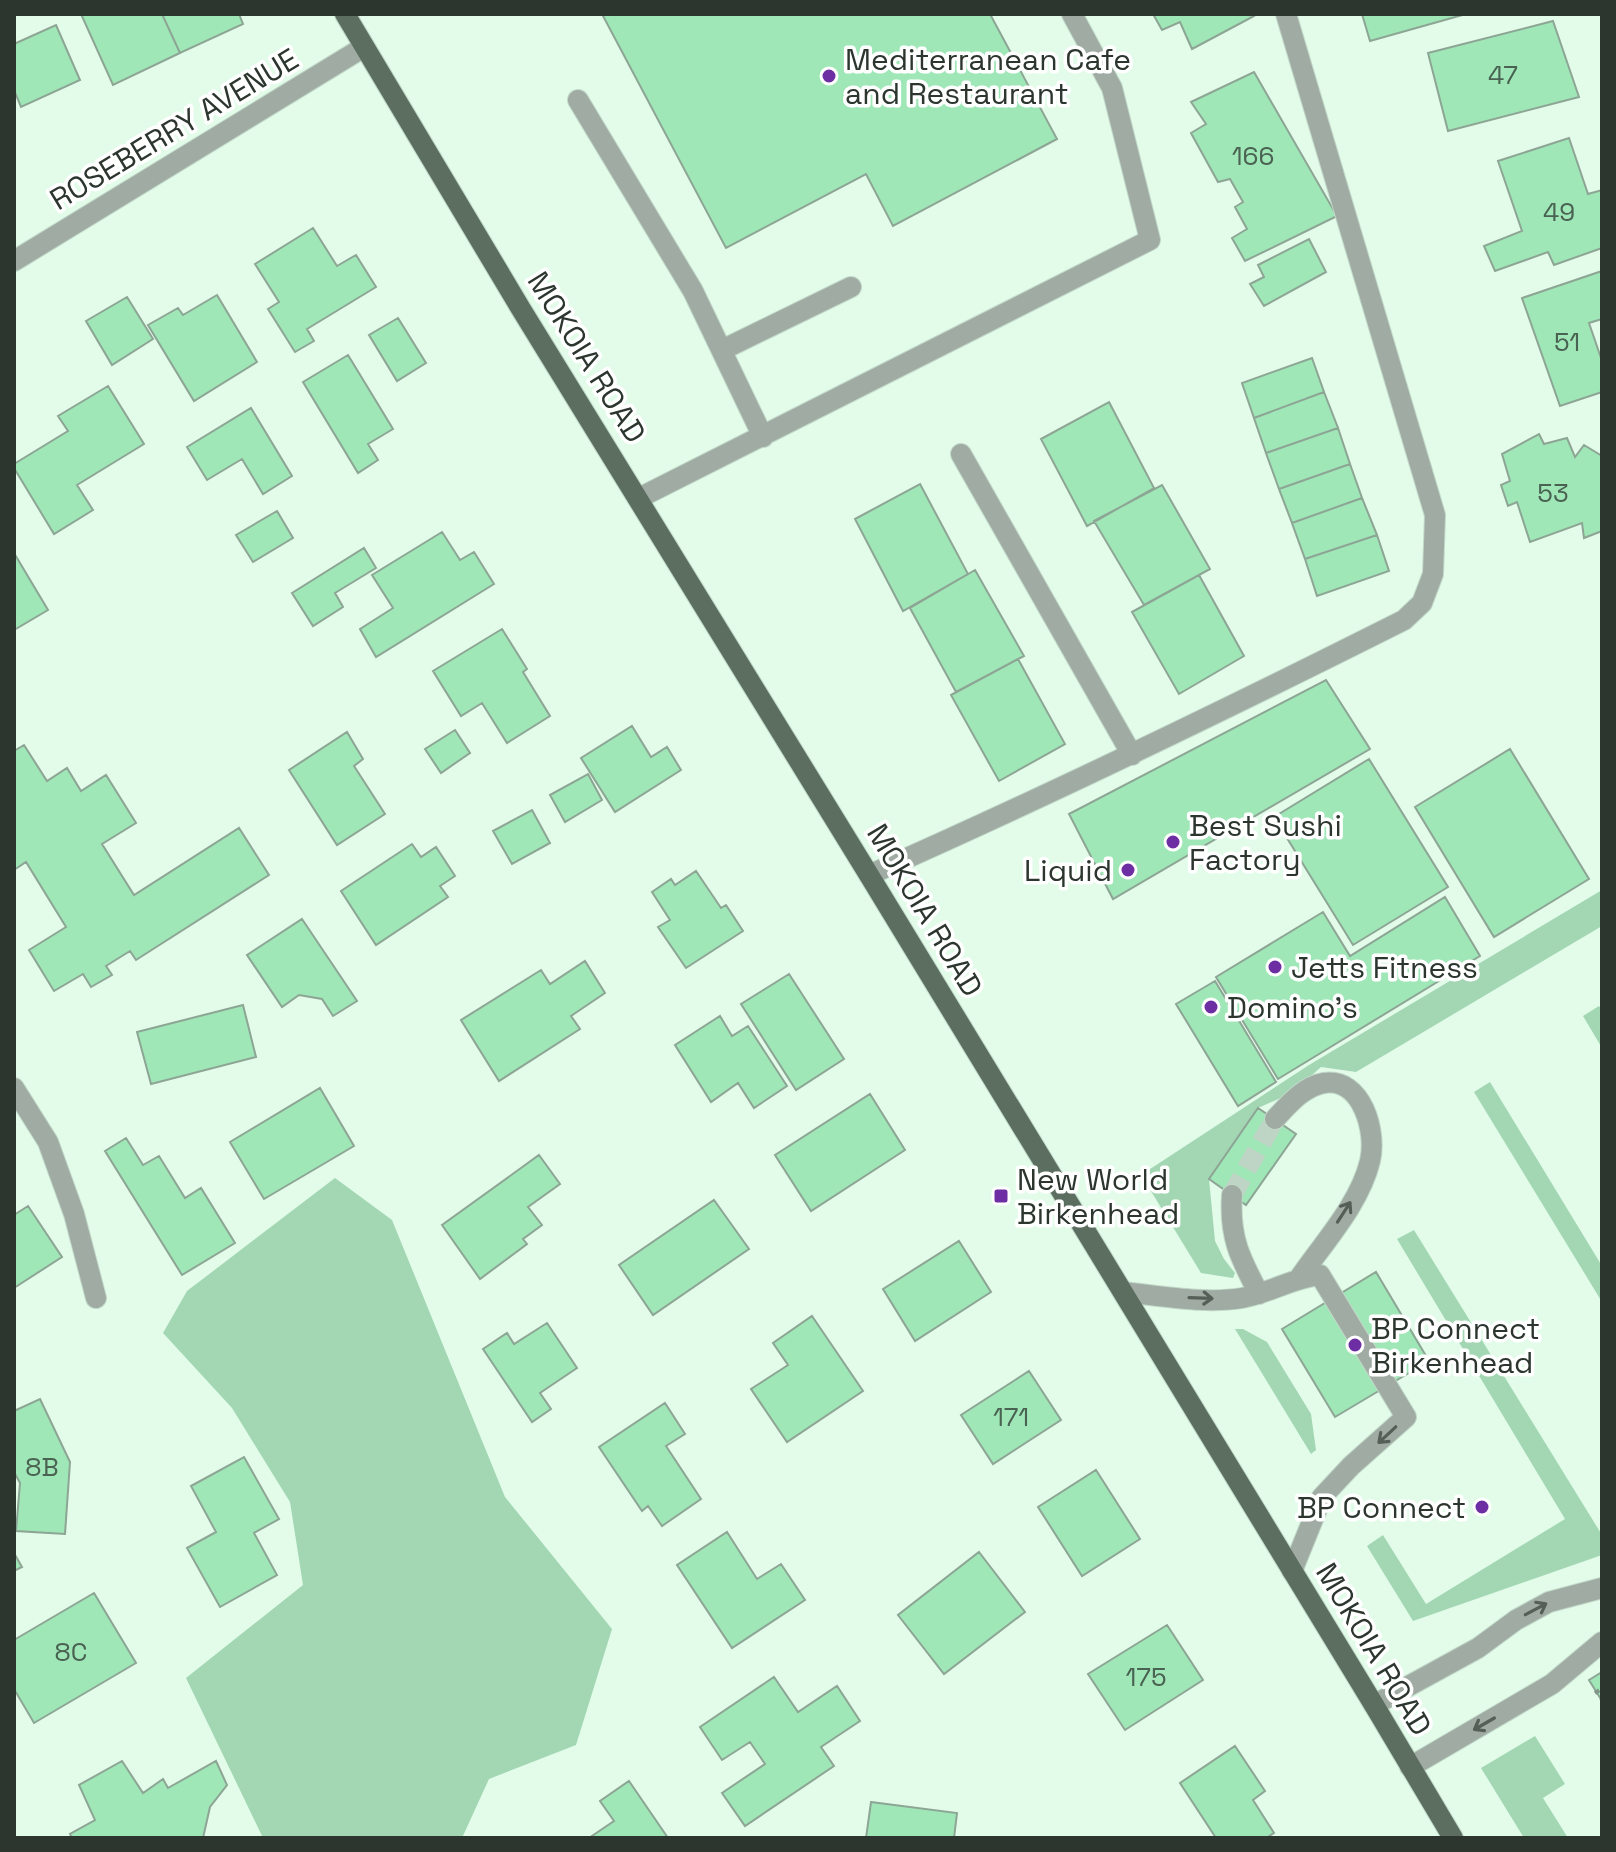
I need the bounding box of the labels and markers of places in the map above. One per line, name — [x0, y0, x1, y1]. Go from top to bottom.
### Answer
place label: Mediterranean Cafe and Restaurant — [845, 40, 1131, 113]
marker: Mediterranean Cafe and Restaurant — [820, 67, 838, 85]
place label: Best Sushi Factory — [1189, 806, 1342, 879]
marker: Best Sushi Factory — [1164, 833, 1182, 851]
place label: Liquid — [1024, 851, 1112, 890]
marker: Liquid — [1119, 861, 1137, 879]
place label: Jetts Fitness — [1291, 948, 1478, 987]
marker: Jetts Fitness — [1266, 958, 1284, 976]
place label: Domino's — [1227, 988, 1358, 1027]
marker: Domino's — [1202, 998, 1220, 1016]
place label: New World Birkenhead — [1017, 1160, 1179, 1233]
marker: New World Birkenhead — [992, 1187, 1010, 1205]
place label: BP Connect Birkenhead — [1371, 1309, 1540, 1382]
marker: BP Connect Birkenhead — [1346, 1336, 1364, 1354]
place label: BP Connect — [1297, 1488, 1466, 1527]
marker: BP Connect — [1473, 1498, 1491, 1516]

